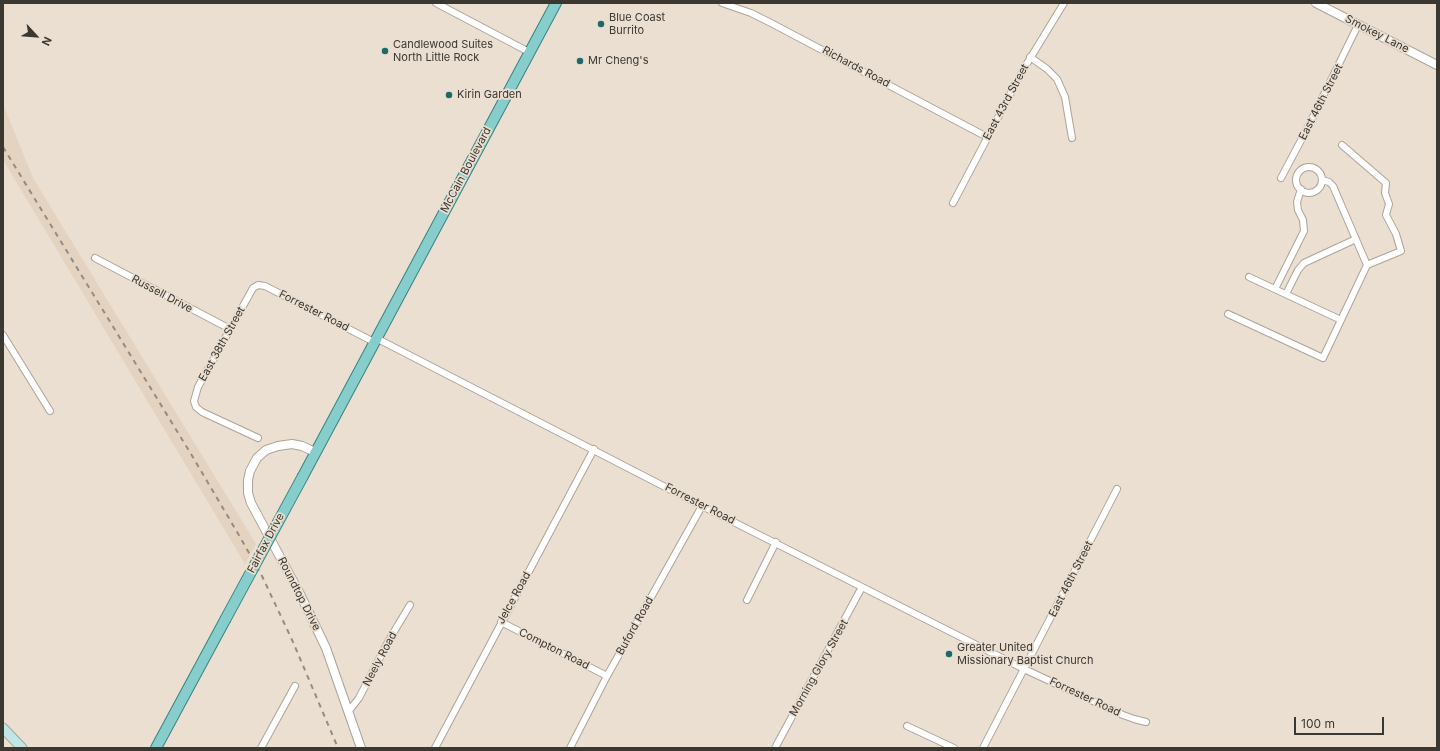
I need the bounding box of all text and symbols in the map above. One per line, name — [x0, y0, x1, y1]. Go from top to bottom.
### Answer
place label: Blue Coast Burrito — [609, 11, 665, 37]
street label: Smokey Lane — [1343, 12, 1411, 56]
north arrow — [16, 16, 56, 56]
marker: Blue Coast Burrito — [596, 19, 606, 29]
text: N — [39, 34, 55, 48]
place label: Candlewood Suites North Little Rock — [393, 38, 493, 64]
street label: Richards Road — [820, 44, 892, 90]
marker: Candlewood Suites North Little Rock — [380, 46, 390, 56]
place label: Mr Cheng's — [588, 54, 648, 68]
marker: Mr Cheng's — [575, 56, 585, 66]
street label: East 43rd Street — [980, 62, 1032, 142]
street label: East 46th Street — [1296, 62, 1346, 142]
place label: Kirin Garden — [457, 88, 522, 102]
marker: Kirin Garden — [444, 90, 454, 100]
street label: McCain Boulevard — [438, 125, 494, 215]
street label: Russell Drive — [129, 272, 195, 316]
street label: Forrester Road — [277, 288, 351, 334]
street label: East 38th Street — [196, 304, 248, 384]
street label: Forrester Road — [663, 481, 737, 527]
street label: Fairfax Drive — [245, 511, 287, 575]
street label: East 46th Street — [1046, 539, 1096, 619]
street label: Roundtop Drive — [275, 555, 323, 633]
street label: Jelce Road — [494, 570, 534, 626]
street label: Buford Road — [614, 595, 656, 657]
street label: Morning Glory Street — [787, 617, 851, 719]
street label: Compton Road — [517, 626, 591, 672]
street label: Neely Road — [360, 630, 400, 688]
place label: Greater United Missionary Baptist Church — [957, 641, 1093, 667]
marker: Greater United Missionary Baptist Church — [944, 649, 954, 659]
street label: Forrester Road — [1047, 675, 1123, 719]
scale bar — [1296, 709, 1386, 735]
text: 100 m — [1301, 716, 1335, 731]

